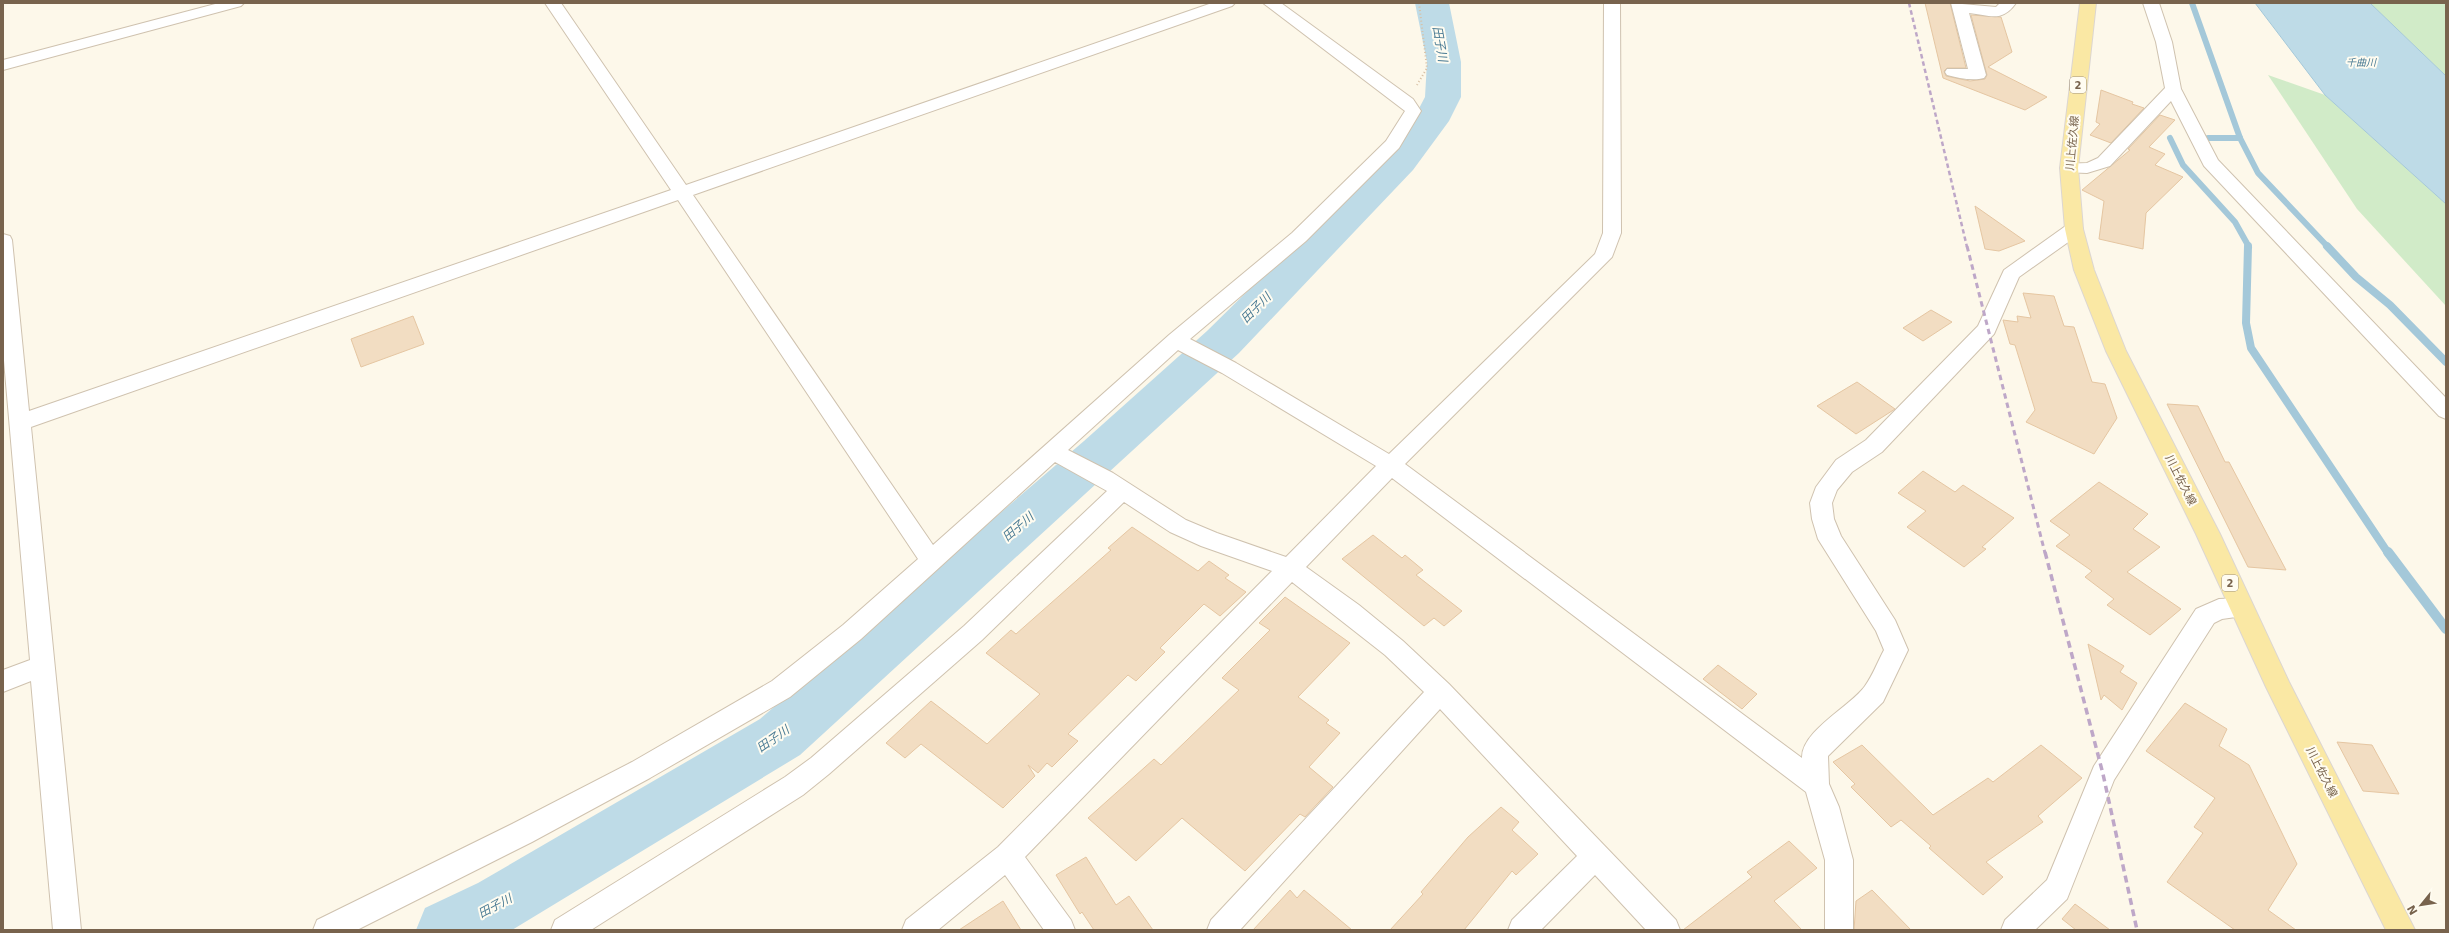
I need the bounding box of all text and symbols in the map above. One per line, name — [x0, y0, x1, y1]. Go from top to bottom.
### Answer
water label: 田子川 — [1430, 25, 1450, 65]
water label: 千曲川 — [2346, 57, 2377, 68]
road number: 2 — [2070, 77, 2086, 93]
street label: 川上佐久線 — [2064, 115, 2081, 171]
water label: 田子川 — [1238, 289, 1275, 326]
street label: 川上佐久線 — [2162, 453, 2199, 508]
water label: 田子川 — [1000, 509, 1038, 544]
road number: 2 — [2222, 575, 2238, 591]
water label: 田子川 — [754, 722, 793, 755]
street label: 川上佐久線 — [2303, 745, 2340, 800]
north arrow — [2401, 885, 2441, 925]
water label: 田子川 — [476, 890, 516, 921]
text: N — [2405, 903, 2421, 917]

